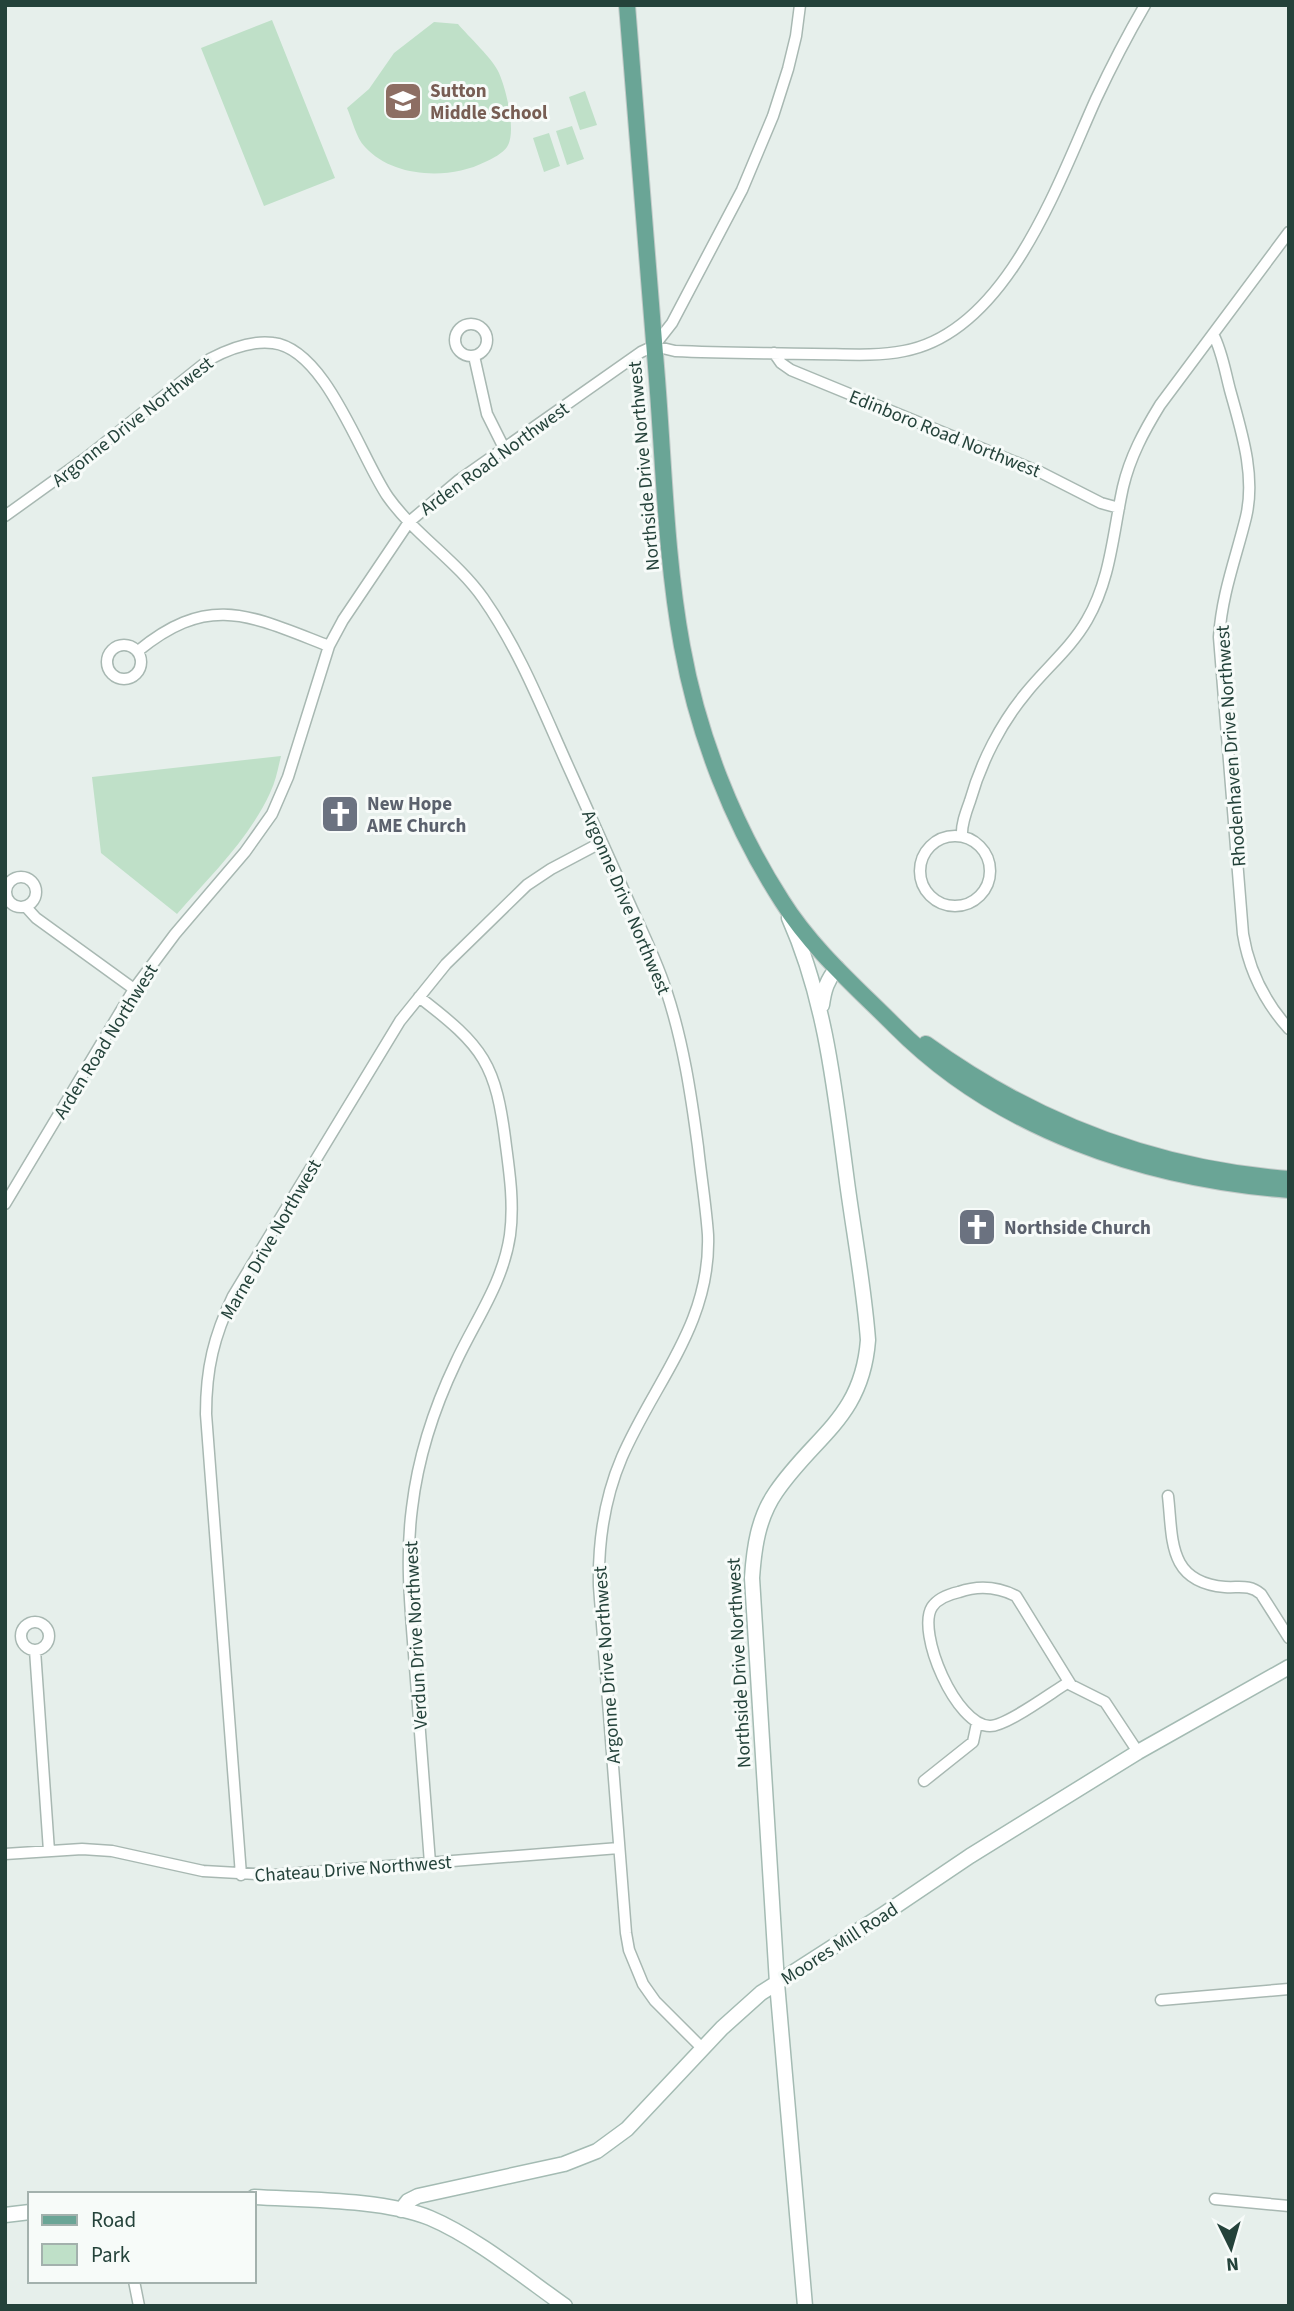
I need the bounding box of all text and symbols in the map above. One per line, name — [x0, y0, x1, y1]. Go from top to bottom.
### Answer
place label: Sutton Middle School — [430, 78, 548, 127]
school or university icon: Sutton Middle School — [382, 80, 424, 122]
street label: Argonne Drive Northwest — [46, 350, 220, 494]
street label: Northside Drive Northwest — [622, 359, 667, 572]
street label: Edinboro Road Northwest — [845, 384, 1045, 485]
street label: Arden Road Northwest — [415, 396, 575, 523]
street label: Rhodenhaven Drive Northwest — [1210, 624, 1253, 868]
place label: New Hope AME Church — [366, 791, 466, 840]
church icon: New Hope AME Church — [319, 793, 361, 835]
street label: Argonne Drive Northwest — [574, 806, 677, 1000]
street label: Arden Road Northwest — [48, 958, 165, 1125]
street label: Marne Drive Northwest — [214, 1154, 329, 1325]
church icon: Northside Church — [956, 1206, 998, 1248]
place label: Northside Church — [1004, 1215, 1151, 1242]
street label: Verdun Drive Northwest — [398, 1540, 435, 1730]
street label: Northside Drive Northwest — [720, 1557, 758, 1769]
street label: Argonne Drive Northwest — [587, 1564, 628, 1765]
street label: Chateau Drive Northwest — [254, 1849, 453, 1890]
street label: Moores Mill Road — [776, 1896, 904, 1992]
legend — [28, 2192, 256, 2283]
text: Road — [91, 2205, 136, 2235]
north arrow — [1196, 2213, 1266, 2283]
text: Park — [91, 2240, 131, 2270]
text: N — [1225, 2249, 1240, 2277]

